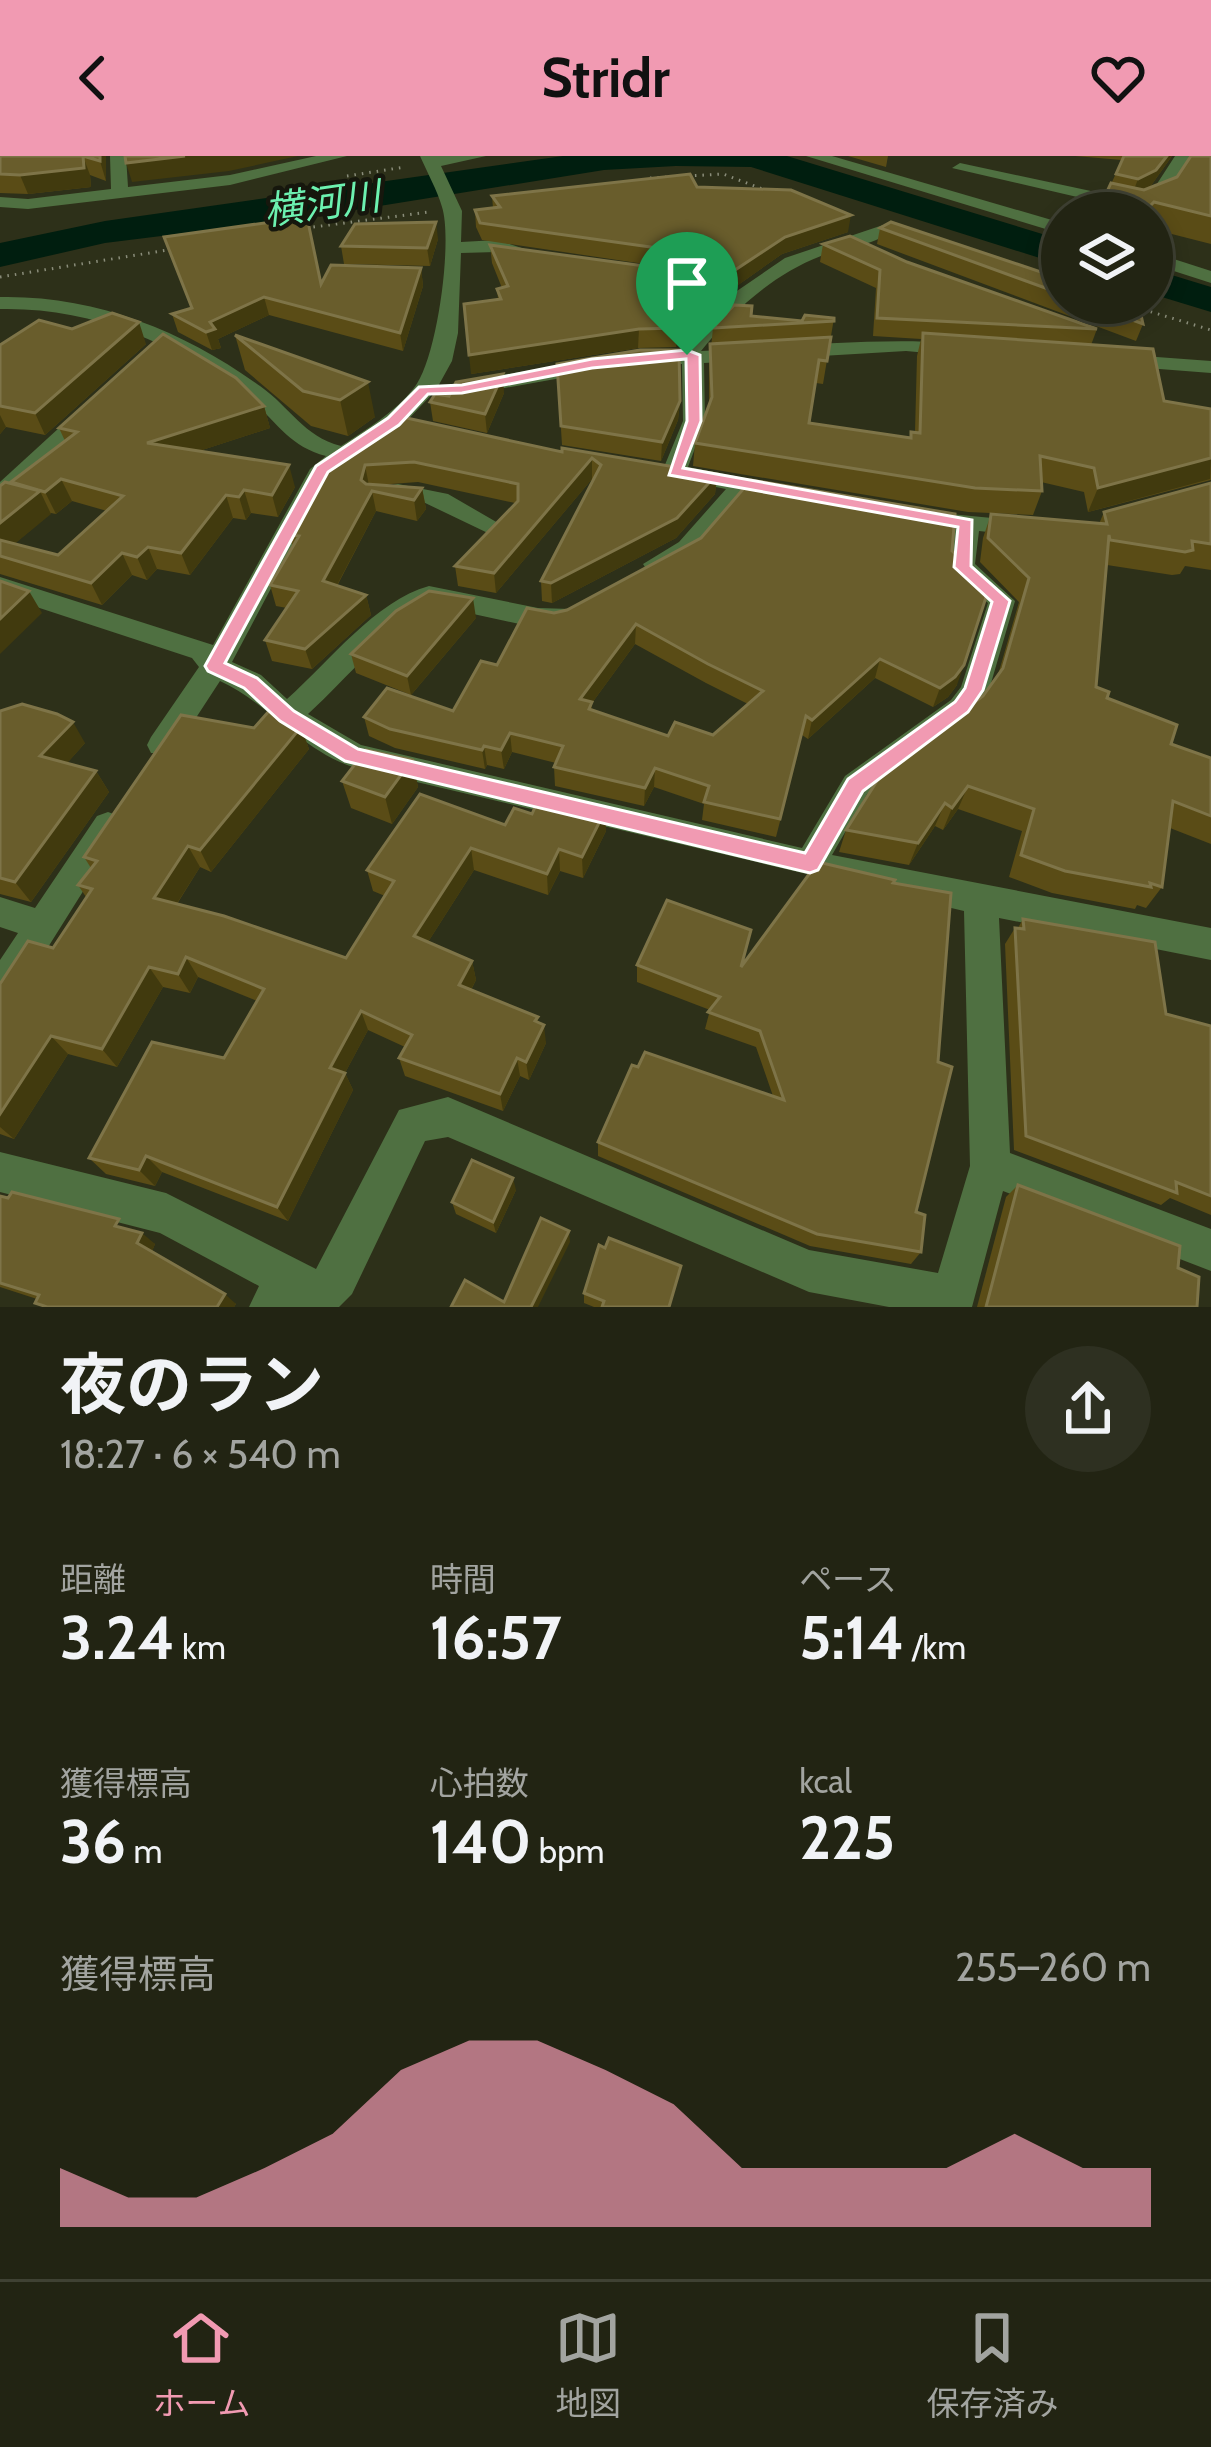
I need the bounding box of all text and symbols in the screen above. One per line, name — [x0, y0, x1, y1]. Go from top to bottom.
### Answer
icon: back — [60, 45, 126, 111]
text: Stridr — [541, 45, 670, 111]
icon: heart — [1085, 45, 1151, 111]
water label: 横河川 — [261, 171, 387, 235]
map controls — [1041, 192, 1173, 324]
button: layers — [1041, 192, 1173, 324]
pin — [636, 232, 738, 355]
icon: arrive — [654, 250, 720, 316]
text: 夜のラン — [60, 1344, 324, 1425]
button: share — [1025, 1346, 1151, 1472]
text: 18:27 · 6 × 540 m — [60, 1430, 341, 1478]
text: 距離 — [60, 1559, 126, 1599]
text: 時間 — [430, 1559, 496, 1599]
text: ペース — [799, 1559, 897, 1599]
text: 3.24 — [60, 1601, 175, 1674]
text: 16:57 — [430, 1601, 562, 1674]
text: 5:14 — [799, 1601, 904, 1674]
text: km — [175, 1627, 226, 1667]
text: /km — [904, 1627, 966, 1667]
text: kcal — [799, 1761, 852, 1801]
text: 獲得標高 — [60, 1763, 192, 1803]
text: 心拍数 — [430, 1763, 529, 1803]
text: 225 — [799, 1801, 895, 1874]
text: 36 — [60, 1805, 126, 1878]
text: 140 — [430, 1805, 531, 1878]
text: m — [126, 1831, 162, 1871]
text: bpm — [531, 1831, 604, 1871]
text: 255–260 m — [955, 1943, 1151, 1991]
text: 獲得標高 — [60, 1950, 216, 1998]
tab: ホーム — [152, 2305, 251, 2425]
tab: 地図 — [555, 2305, 621, 2425]
tab: 保存済み — [926, 2305, 1058, 2425]

